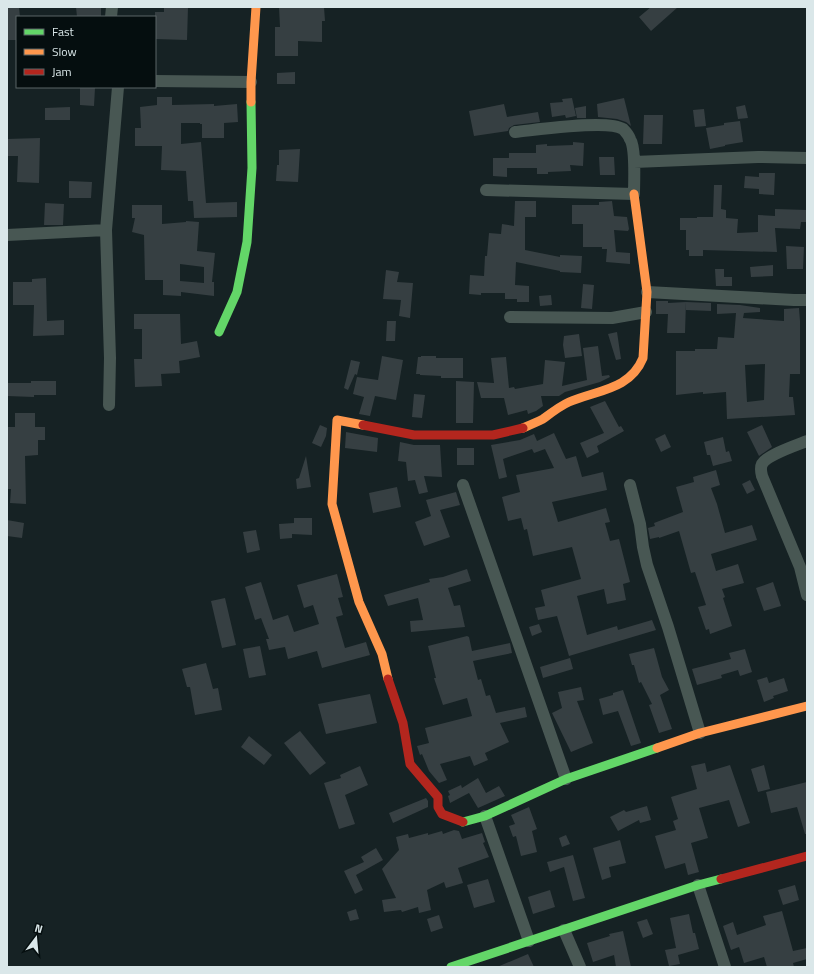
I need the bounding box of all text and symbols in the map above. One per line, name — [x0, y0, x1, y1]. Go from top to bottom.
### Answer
legend — [16, 16, 156, 88]
text: Fast — [52, 22, 75, 41]
text: Slow — [52, 42, 77, 61]
text: Jam — [52, 62, 72, 81]
north arrow — [16, 918, 56, 958]
text: N — [33, 920, 45, 937]

